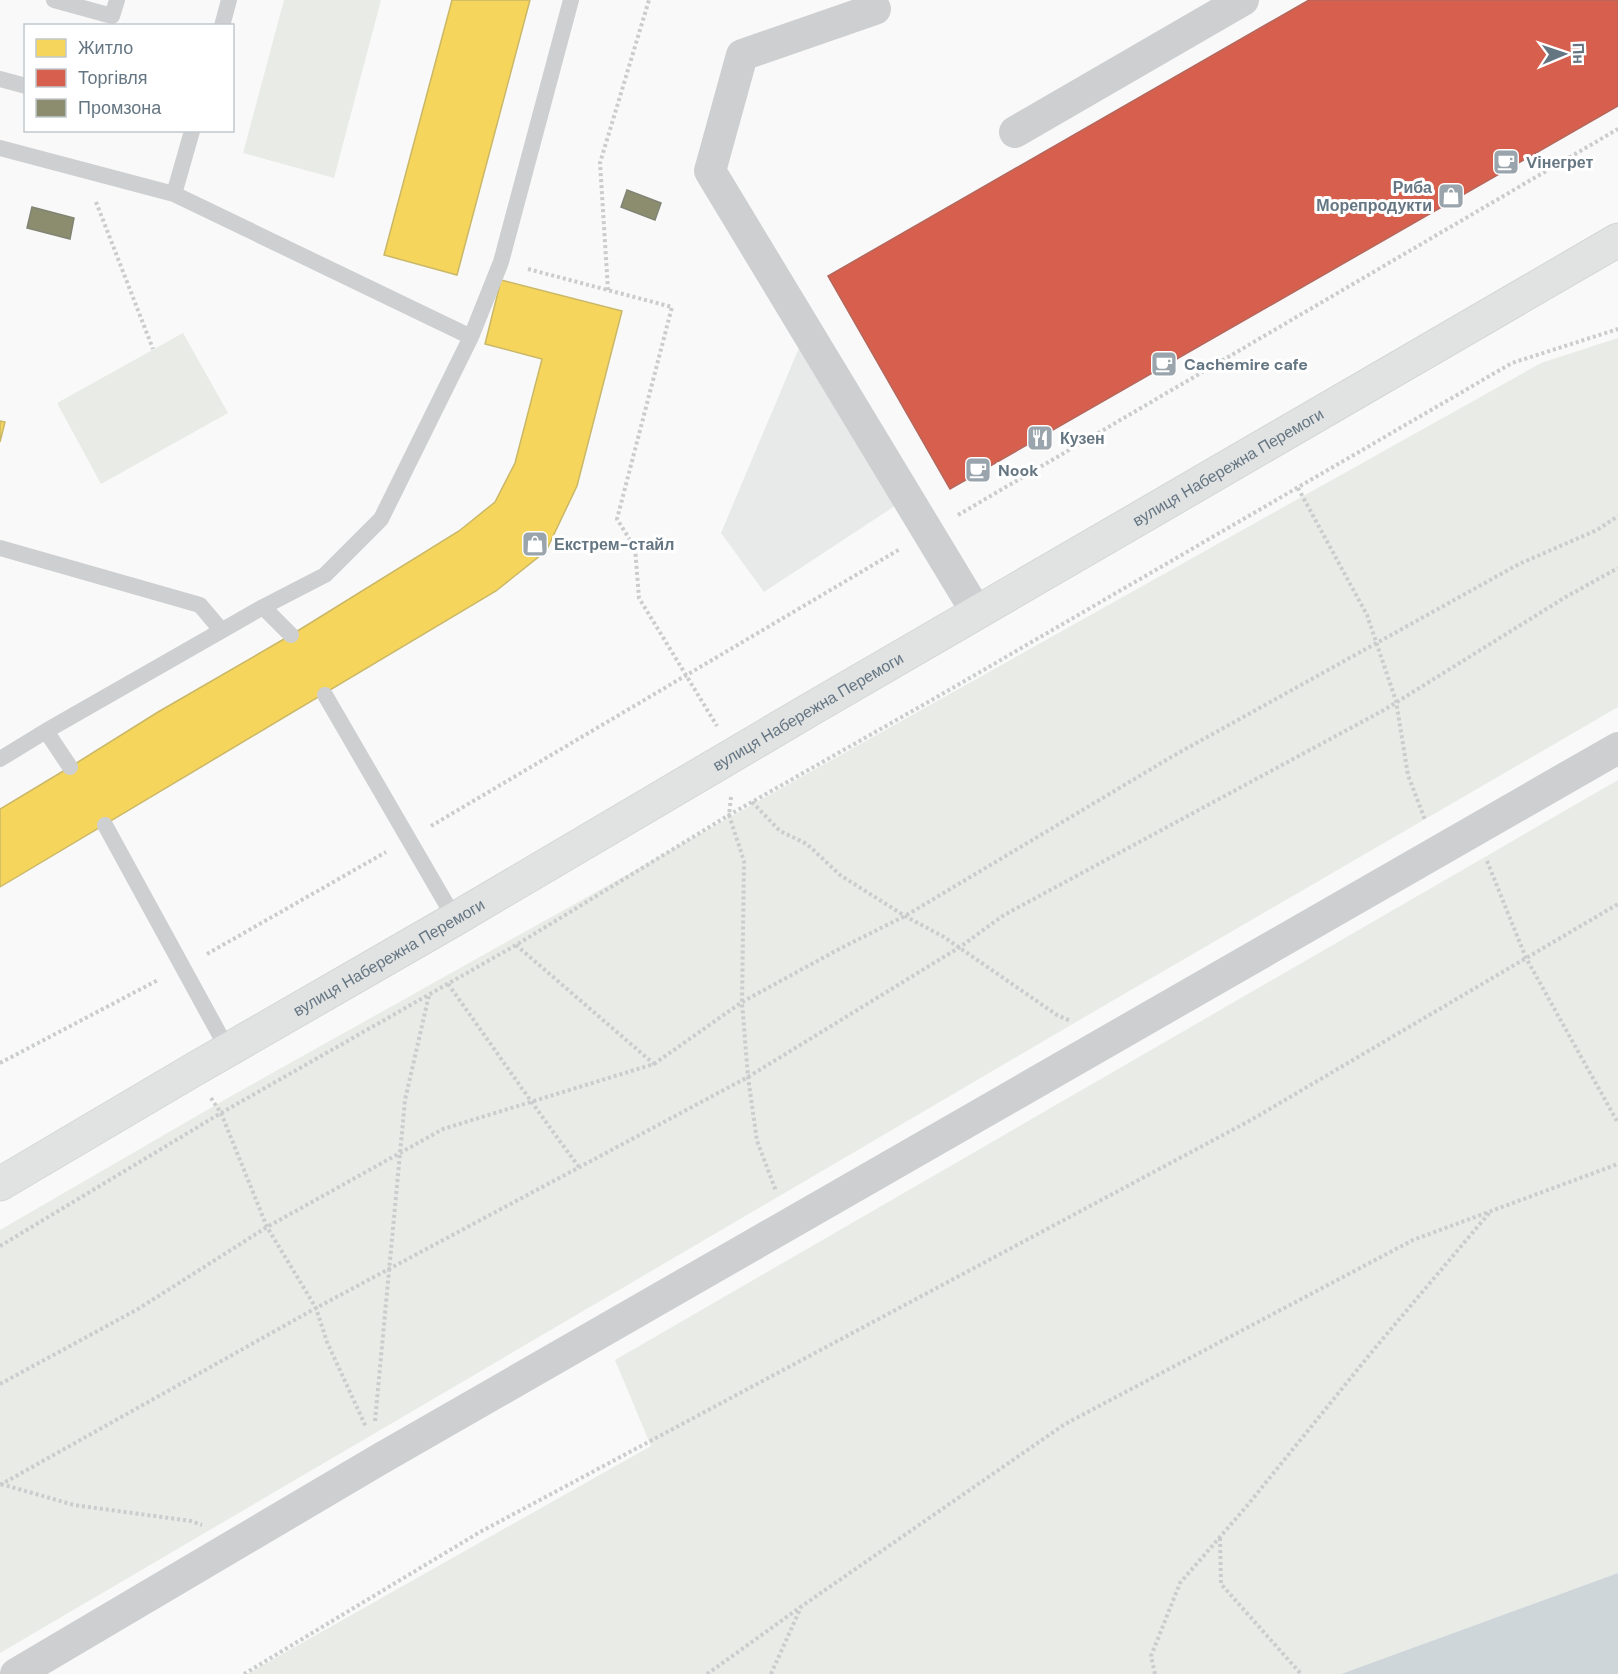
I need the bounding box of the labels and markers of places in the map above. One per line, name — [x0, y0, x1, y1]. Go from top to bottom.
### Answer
cafe icon: Vінегрет — [1491, 147, 1521, 177]
place label: Vінегрет — [1526, 152, 1593, 173]
place label: Риба Морепродукти — [1316, 177, 1432, 216]
shop icon: Риба Морепродукти — [1436, 181, 1466, 211]
cafe icon: Cachemire cafe — [1149, 349, 1179, 379]
place label: Cachemire cafe — [1184, 354, 1308, 375]
restaurant icon: Кузен — [1025, 423, 1055, 453]
place label: Кузен — [1060, 428, 1105, 449]
cafe icon: Nook — [963, 455, 993, 485]
place label: Nook — [998, 460, 1039, 481]
shop icon: Екстрем-стайл — [520, 529, 550, 559]
place label: Екстрем-стайл — [554, 534, 674, 555]

